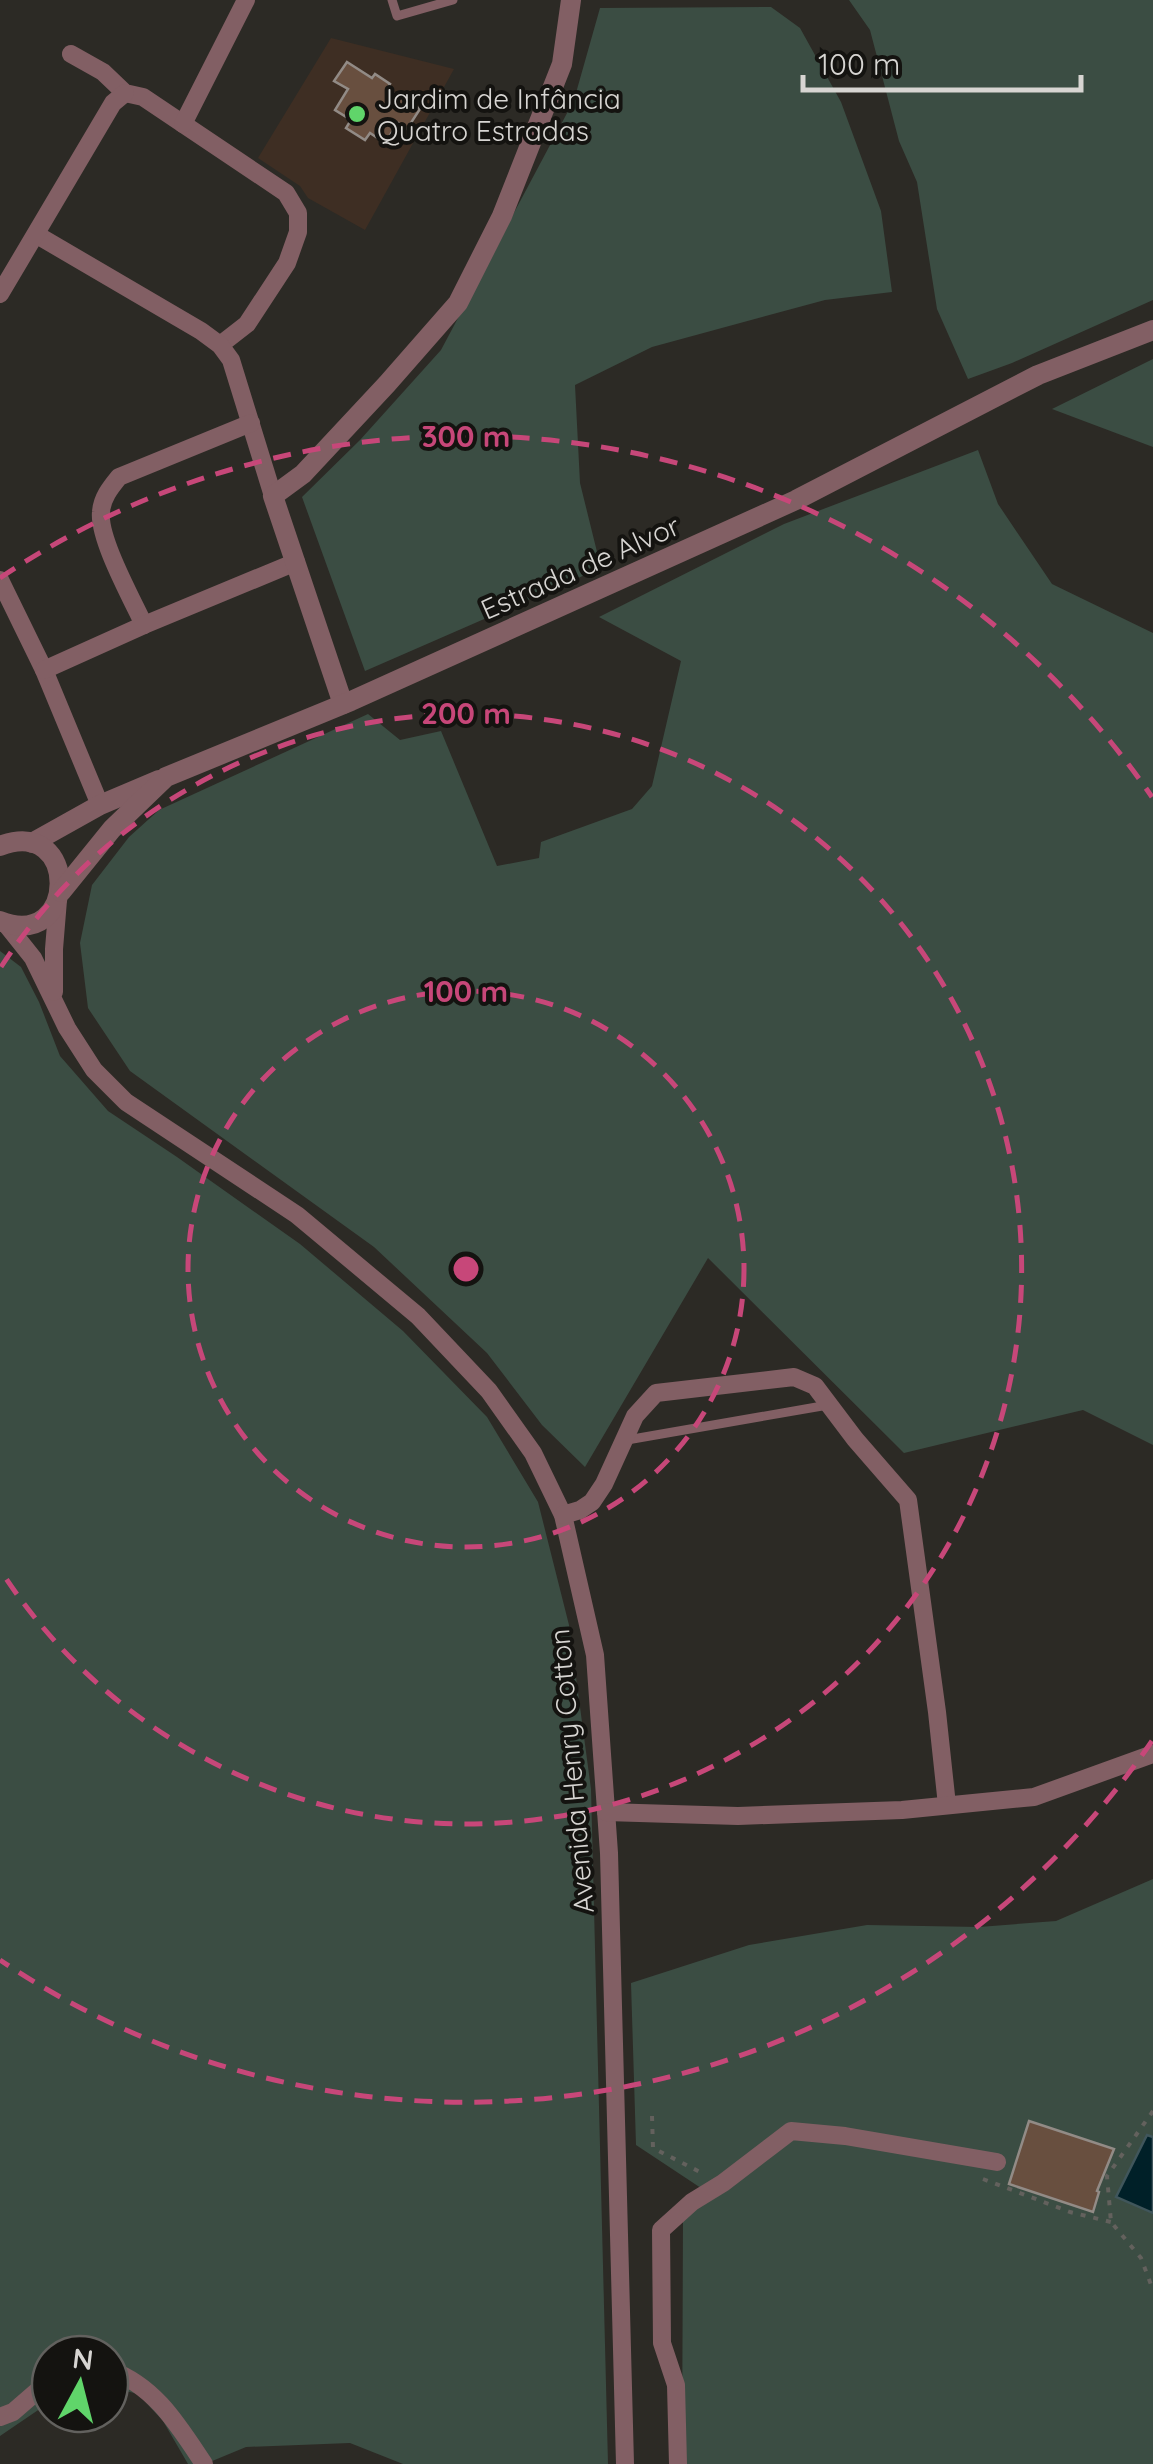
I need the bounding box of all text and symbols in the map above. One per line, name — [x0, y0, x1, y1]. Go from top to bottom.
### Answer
scale bar — [803, 30, 1080, 92]
text: 100 m — [818, 45, 900, 83]
place label: Jardim de Infância Quatro Estradas — [377, 81, 621, 148]
marker: Jardim de Infância Quatro Estradas — [346, 103, 368, 125]
text: 300 m — [421, 417, 511, 455]
street label: Estrada de Alvor — [475, 507, 685, 627]
text: 200 m — [421, 694, 511, 732]
text: 100 m — [424, 972, 508, 1010]
centre of rings — [448, 1251, 484, 1287]
street label: Avenida Henry Cotton — [541, 1627, 601, 1915]
north arrow — [30, 2334, 130, 2434]
text: N — [71, 2340, 95, 2377]

